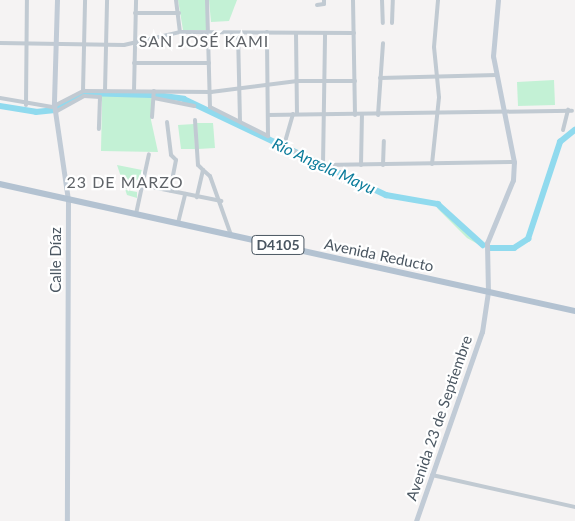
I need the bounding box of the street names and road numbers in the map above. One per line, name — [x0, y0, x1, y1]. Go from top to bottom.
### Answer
street label: Calle Díaz — [47, 227, 65, 293]
road number: D4105 — [250, 234, 306, 256]
street label: Avenida Reducto — [323, 235, 435, 275]
street label: Avenida 23 de Septiembre — [402, 333, 476, 503]

